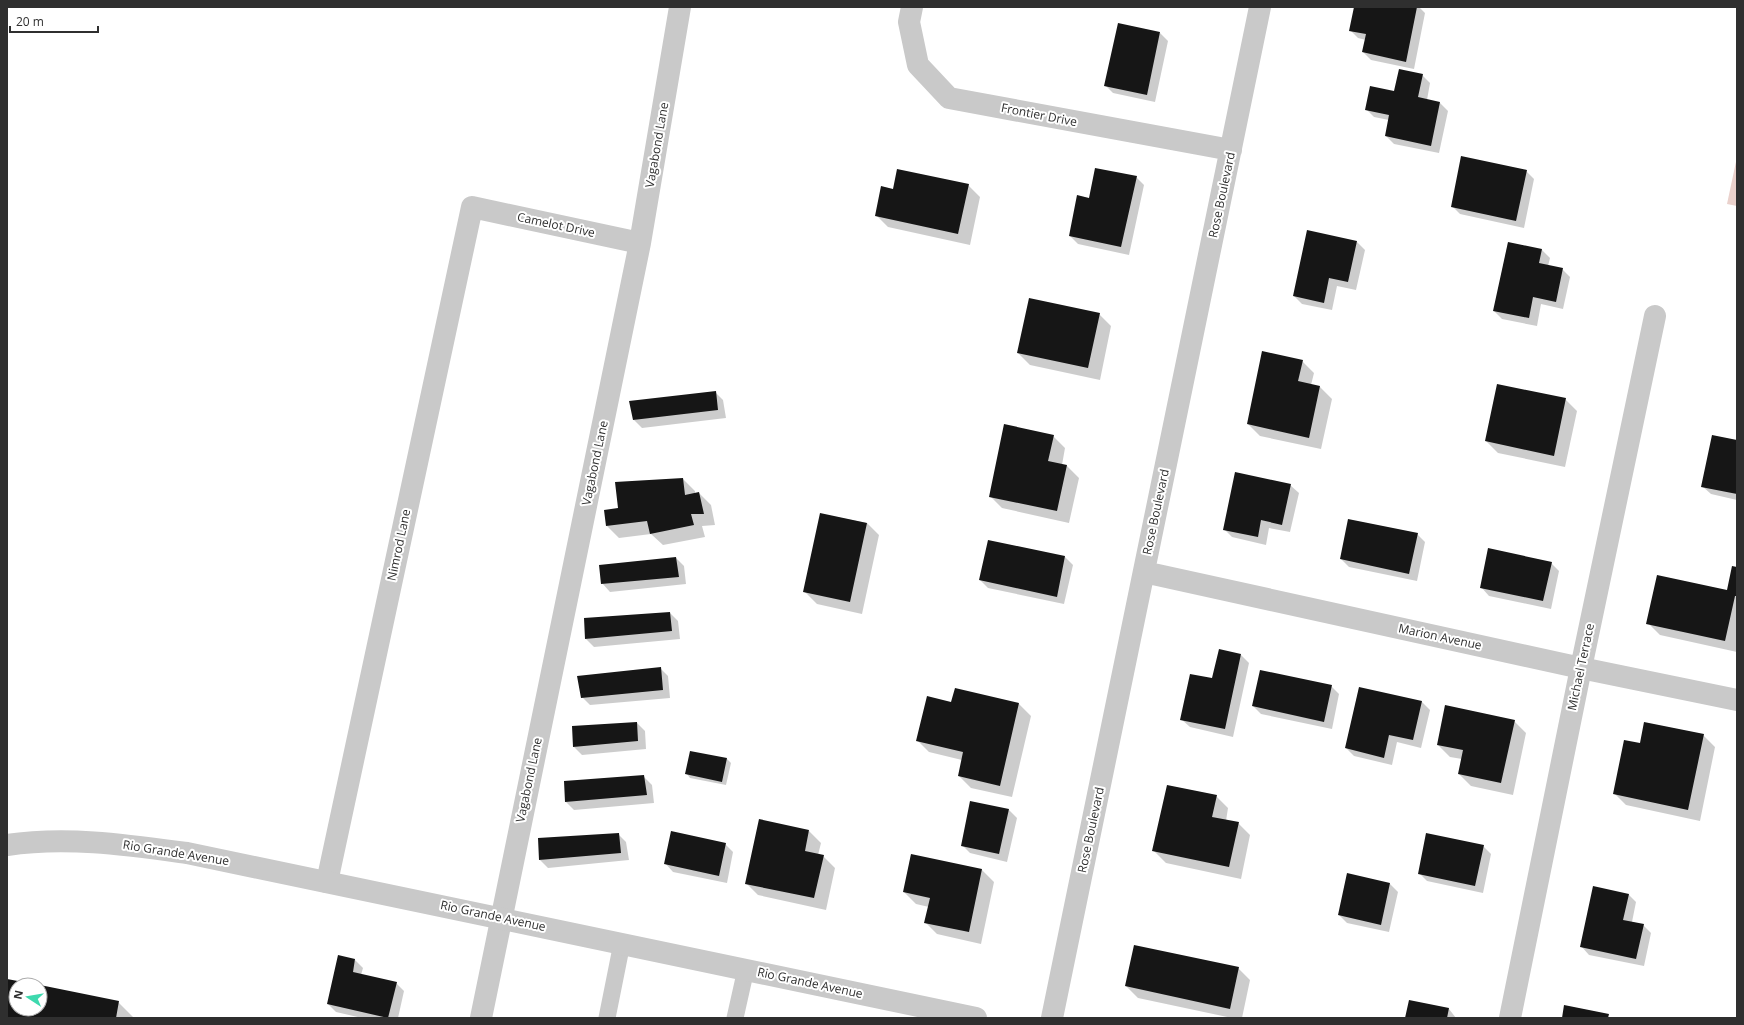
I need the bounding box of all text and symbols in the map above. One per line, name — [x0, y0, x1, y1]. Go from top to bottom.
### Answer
scale bar — [10, 8, 98, 34]
text: 20 m — [16, 13, 44, 30]
street label: Frontier Drive — [1000, 99, 1079, 130]
street label: Vagabond Lane — [641, 101, 672, 189]
street label: Rose Boulevard — [1204, 150, 1239, 239]
street label: Camelot Drive — [516, 208, 597, 241]
street label: Vagabond Lane — [577, 419, 612, 507]
street label: Rose Boulevard — [1138, 467, 1173, 556]
street label: Nimrod Lane — [383, 507, 414, 582]
street label: Marion Avenue — [1397, 619, 1484, 654]
street label: Michael Terrace — [1563, 621, 1598, 712]
street label: Vagabond Lane — [511, 736, 546, 824]
street label: Rose Boulevard — [1073, 785, 1108, 874]
street label: Rio Grande Avenue — [122, 836, 231, 869]
street label: Rio Grande Avenue — [439, 896, 548, 935]
street label: Rio Grande Avenue — [756, 963, 865, 1002]
north arrow — [8, 977, 48, 1017]
text: N — [9, 989, 26, 1001]

